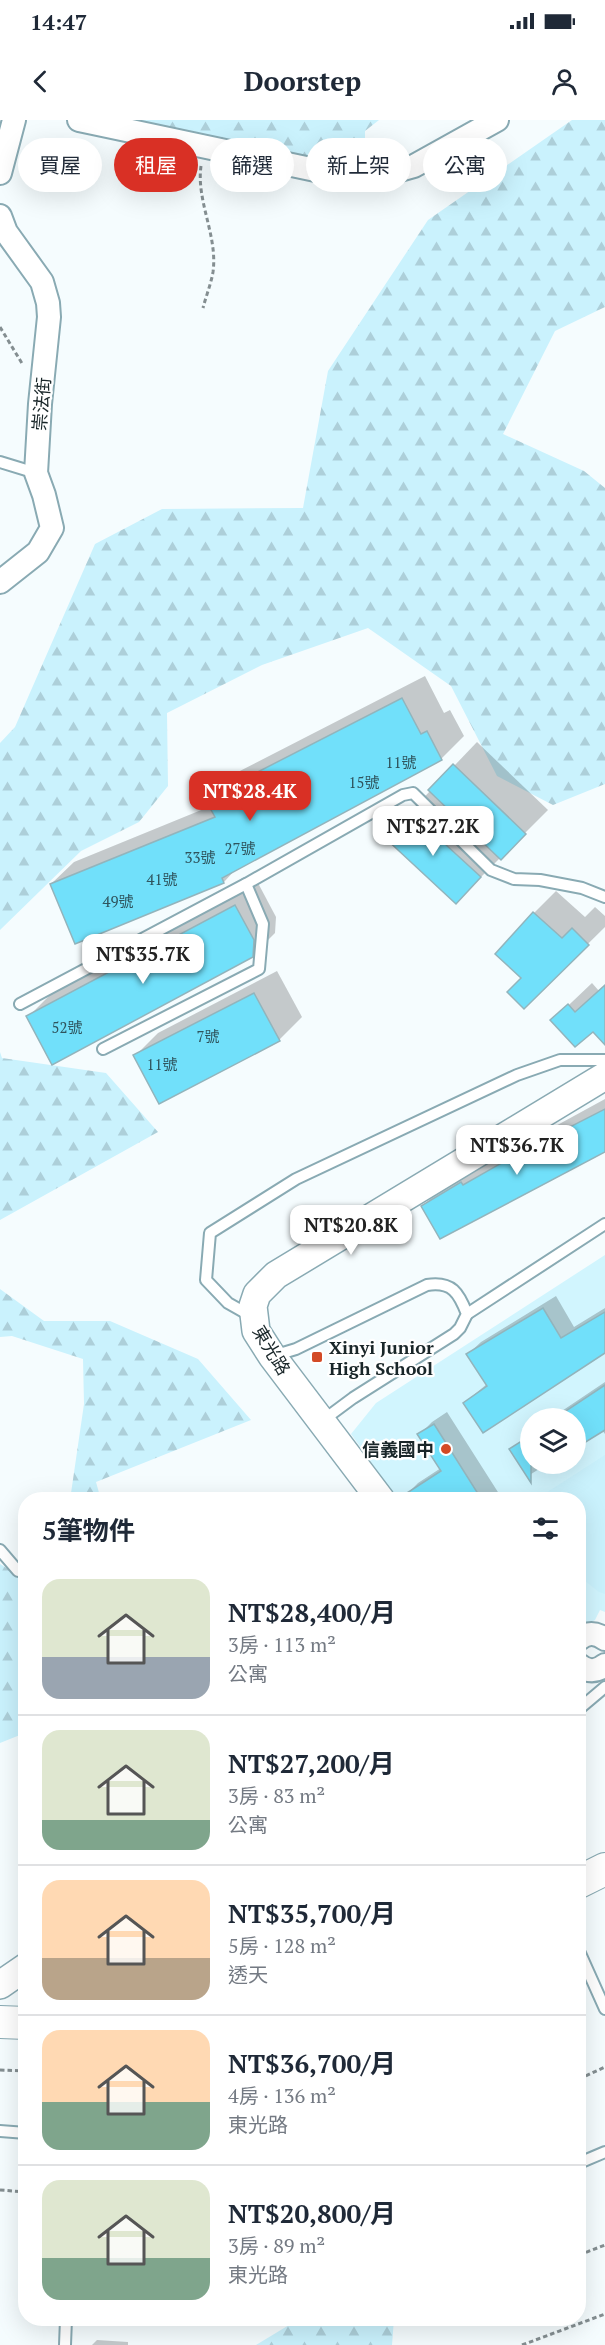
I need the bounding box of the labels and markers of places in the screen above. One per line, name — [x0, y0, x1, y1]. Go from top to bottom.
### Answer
pin: NT$28.4K — [188, 771, 312, 822]
pin: NT$27.2K — [371, 806, 495, 857]
pin: NT$35.7K — [81, 934, 205, 985]
pin: NT$36.7K — [455, 1125, 579, 1176]
pin: NT$20.8K — [289, 1205, 413, 1256]
place label: Xinyi Junior High School — [329, 1335, 434, 1380]
marker: Xinyi Junior High School — [310, 1350, 324, 1364]
place label: 信義國中 — [362, 1437, 434, 1461]
marker: 信義國中 — [439, 1442, 453, 1456]

